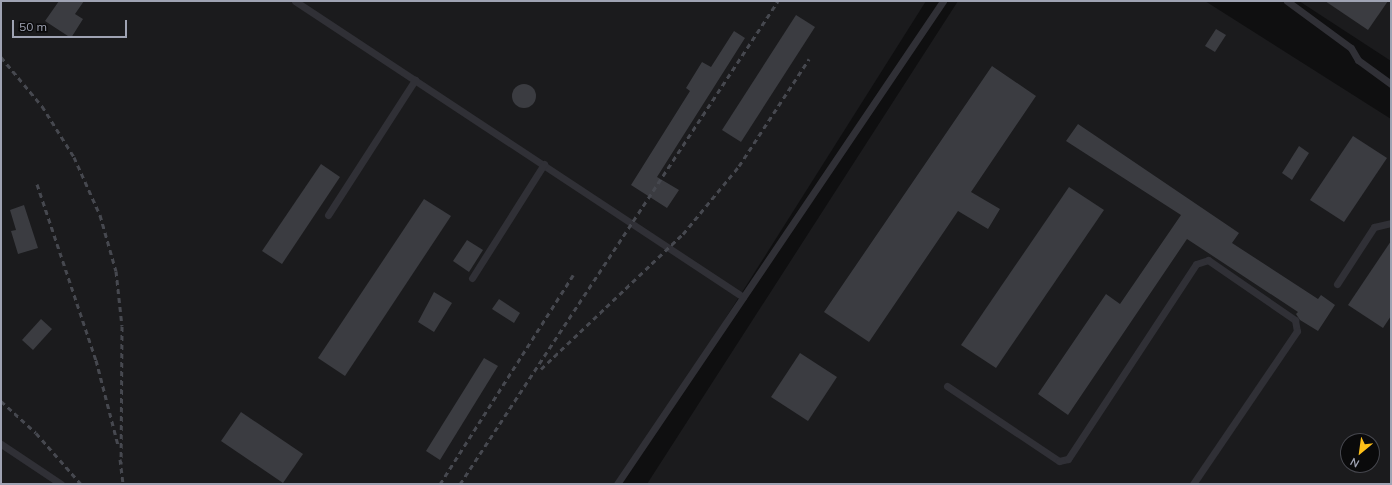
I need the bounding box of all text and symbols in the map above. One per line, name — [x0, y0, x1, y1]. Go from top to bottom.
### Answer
scale bar — [14, 12, 129, 38]
text: 50 m — [19, 19, 47, 34]
north arrow — [1340, 433, 1380, 473]
text: N — [1348, 454, 1362, 471]

